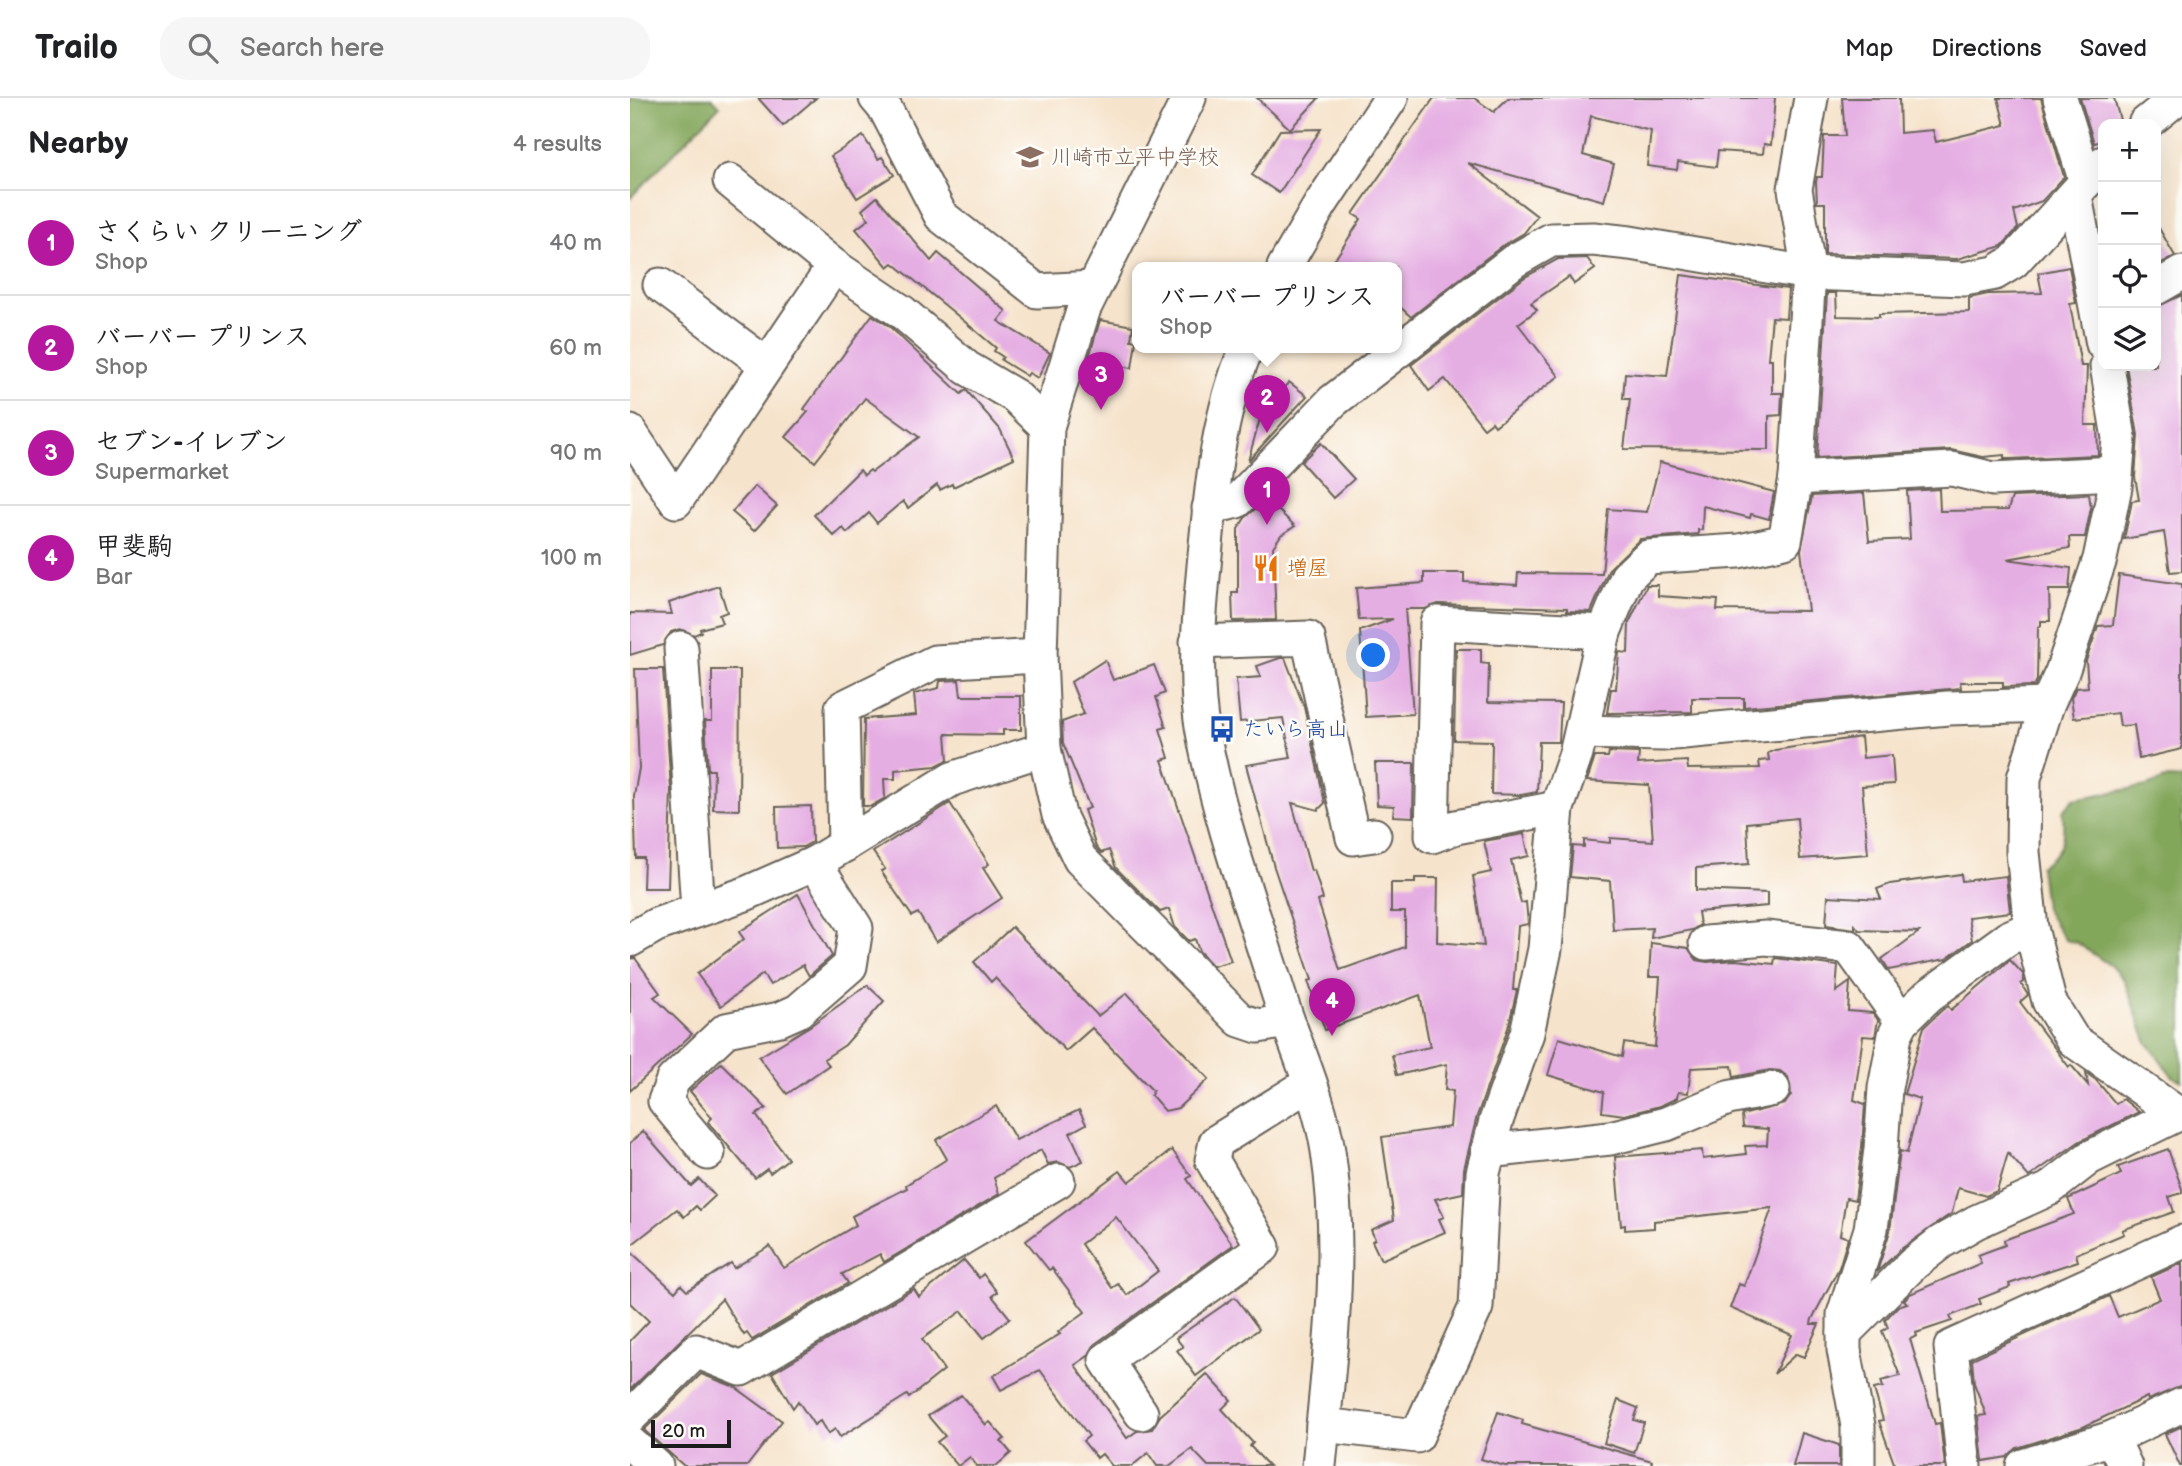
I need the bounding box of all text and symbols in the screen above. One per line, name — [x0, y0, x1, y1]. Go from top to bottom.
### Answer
search box — [160, 17, 650, 80]
text: Trailo — [35, 28, 118, 68]
icon: search — [184, 29, 222, 67]
text: Search here — [240, 33, 384, 64]
text: Map — [1845, 34, 1893, 63]
text: Directions — [1931, 34, 2042, 63]
text: Saved — [2080, 34, 2147, 63]
map controls — [2098, 119, 2161, 371]
button: + — [2098, 119, 2161, 182]
text: Nearby — [28, 126, 128, 162]
text: 4 results — [513, 130, 602, 158]
school or university icon: 川崎市立平中学校 — [1015, 142, 1045, 172]
place label: 川崎市立平中学校 — [1051, 145, 1219, 170]
button: − — [2098, 182, 2161, 245]
text: さくらい クリーニング — [95, 217, 362, 248]
text: 1 — [46, 229, 56, 257]
text: 40 m — [549, 229, 602, 257]
button: locate — [2098, 245, 2161, 308]
text: Shop — [95, 248, 148, 276]
popup — [1132, 262, 1402, 353]
text: バーバー プリンス — [1159, 282, 1375, 313]
button: layers — [2098, 308, 2161, 371]
text: Shop — [1159, 313, 1213, 341]
text: バーバー プリンス — [95, 322, 310, 353]
text: 2 — [44, 334, 58, 362]
text: 60 m — [549, 334, 602, 362]
pin: 3 — [1078, 352, 1124, 410]
text: Shop — [95, 353, 148, 381]
pin: 2 — [1244, 375, 1290, 433]
text: セブン-イレブン — [95, 427, 288, 458]
text: 3 — [44, 439, 58, 467]
text: 90 m — [550, 439, 602, 467]
text: Supermarket — [95, 458, 229, 486]
pin: 1 — [1244, 467, 1290, 525]
text: 甲斐駒 — [95, 532, 173, 563]
text: 4 — [44, 544, 58, 572]
text: 100 m — [541, 544, 602, 572]
restaurant icon: 増屋 — [1251, 553, 1281, 583]
place label: 増屋 — [1287, 556, 1329, 581]
text: Bar — [95, 563, 132, 591]
your location — [1356, 638, 1390, 672]
bus stop icon: たいら高山 — [1207, 714, 1237, 744]
place label: たいら高山 — [1243, 717, 1348, 742]
pin: 4 — [1309, 978, 1355, 1036]
scale bar — [651, 1417, 732, 1449]
text: 20 m — [662, 1420, 705, 1443]

